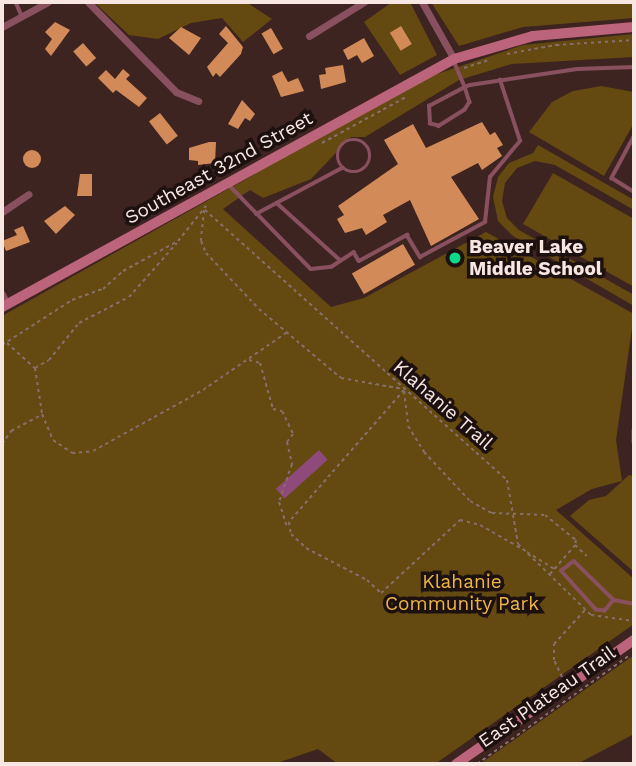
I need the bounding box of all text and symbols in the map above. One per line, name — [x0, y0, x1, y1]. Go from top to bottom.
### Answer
street label: Southeast 32nd Street — [121, 107, 317, 229]
place label: Beaver Lake Middle School — [469, 236, 602, 280]
marker: Beaver Lake Middle School — [447, 250, 463, 266]
street label: Klahanie Trail — [388, 355, 498, 455]
park label: Klahanie Community Park — [385, 571, 539, 615]
street label: East Plateau Trail — [474, 641, 620, 753]

